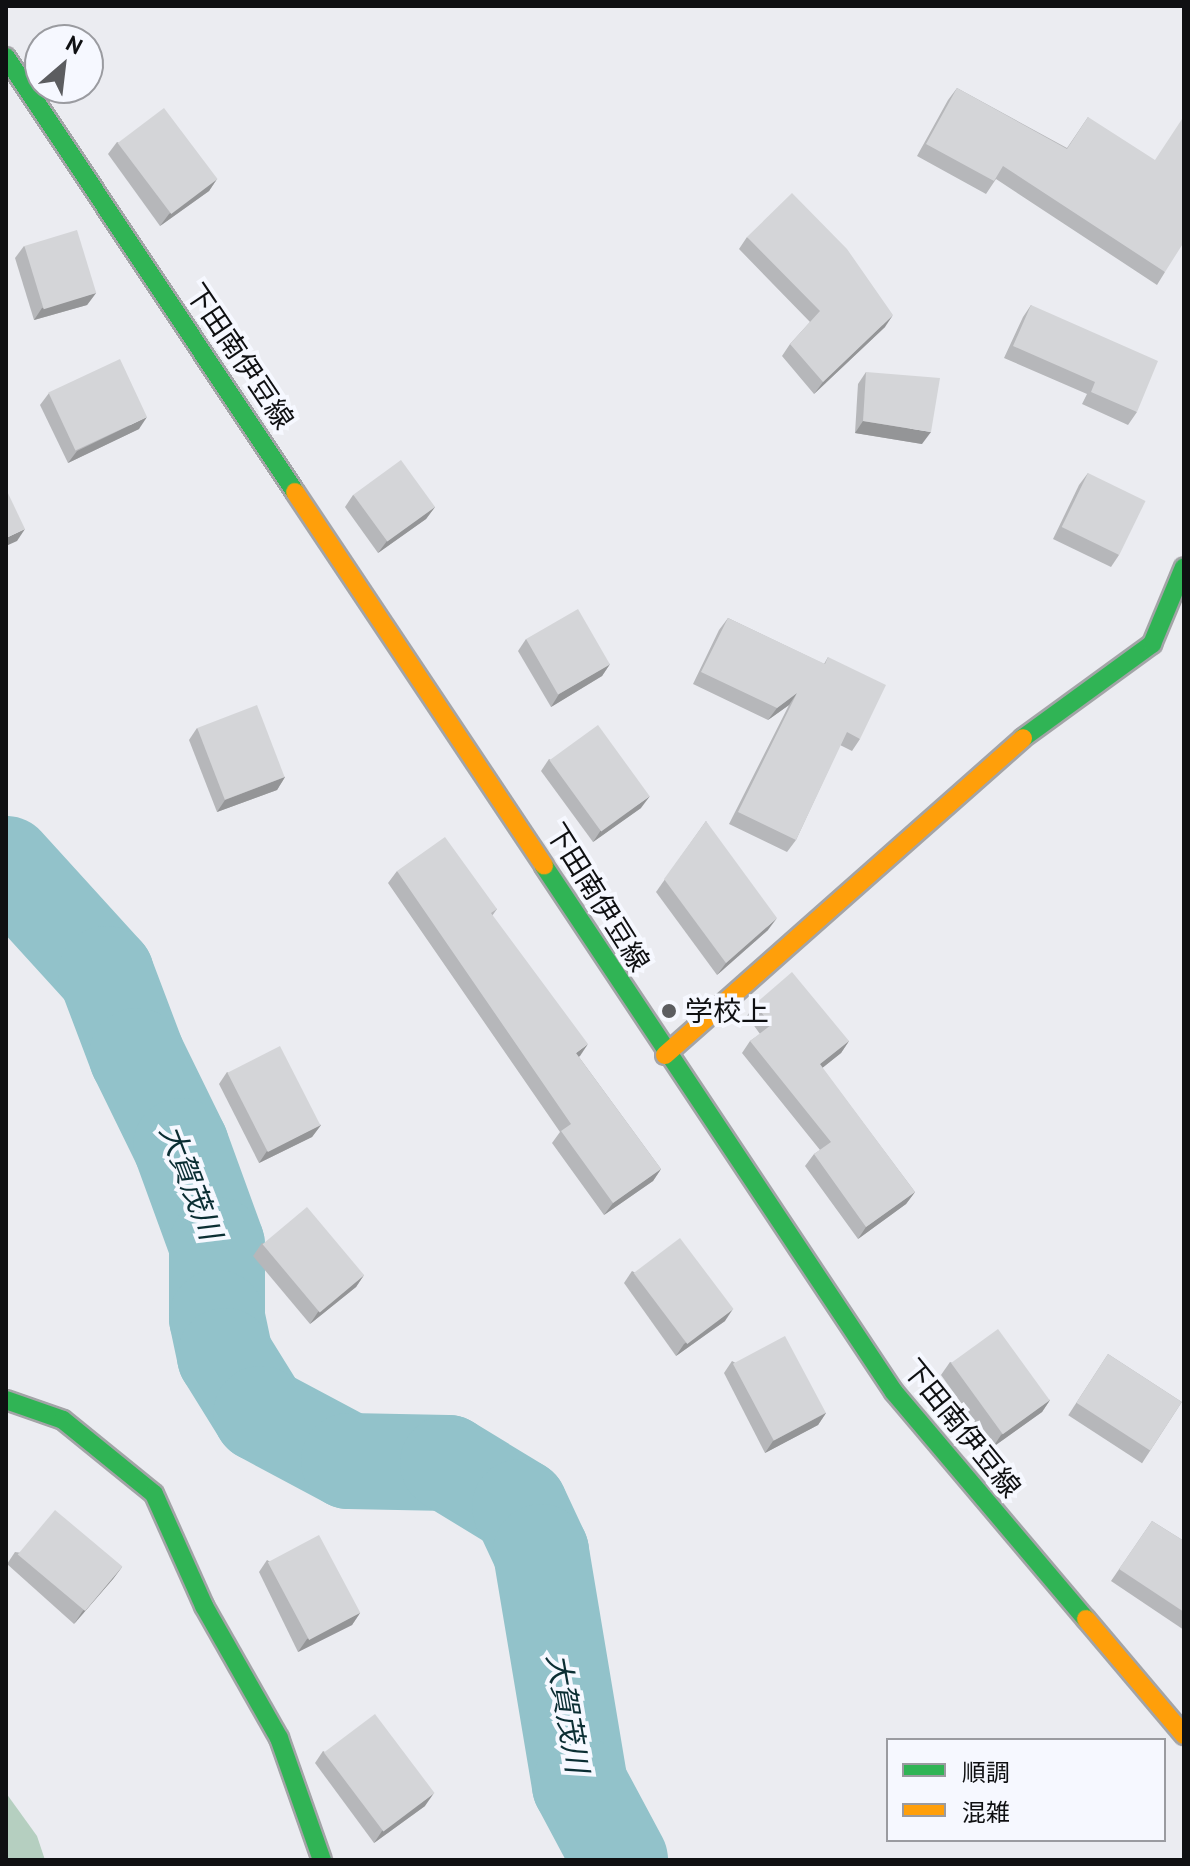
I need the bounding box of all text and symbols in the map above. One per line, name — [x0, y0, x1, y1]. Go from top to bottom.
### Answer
north arrow — [24, 24, 104, 104]
text: N — [61, 29, 87, 60]
street label: 下田南伊豆線 — [179, 277, 301, 435]
street label: 下田南伊豆線 — [539, 817, 657, 977]
place label: 学校上 — [685, 994, 769, 1028]
marker: 学校上 — [660, 1002, 678, 1020]
water label: 大賀茂川 — [153, 1120, 229, 1244]
street label: 下田南伊豆線 — [896, 1352, 1028, 1504]
water label: 大賀茂川 — [540, 1651, 596, 1775]
legend — [886, 1738, 1166, 1842]
text: 順調 — [962, 1757, 1010, 1788]
text: 混雑 — [962, 1797, 1010, 1828]

